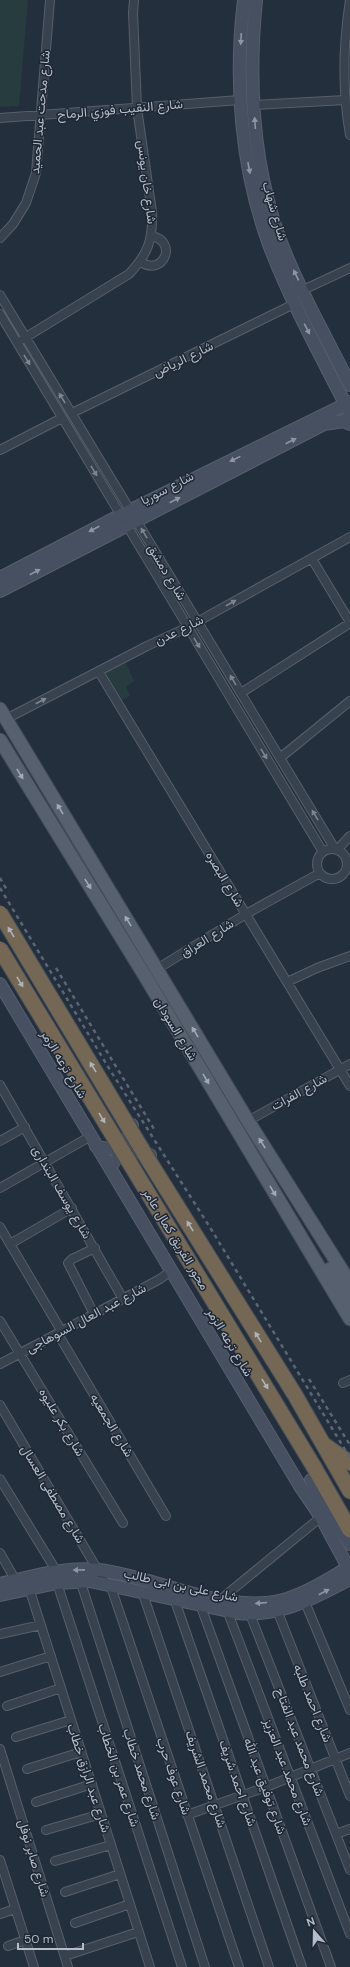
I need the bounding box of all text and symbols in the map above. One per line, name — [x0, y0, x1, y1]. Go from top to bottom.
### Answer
one-way arrow — [237, 33, 244, 45]
street label: شارع مدحت عبد الحميد — [26, 49, 55, 175]
street label: شارع النقيب فوزي الرماح — [56, 95, 184, 125]
one-way arrow — [251, 117, 258, 129]
street label: شارع خان يونس — [132, 139, 161, 225]
one-way arrow — [246, 162, 252, 174]
street label: شارع شهاب — [257, 179, 292, 243]
one-way arrow — [293, 269, 299, 281]
one-way arrow — [304, 323, 310, 335]
street label: شارع الرياض — [150, 337, 216, 382]
one-way arrow — [24, 354, 31, 366]
one-way arrow — [59, 392, 66, 404]
one-way arrow — [285, 438, 297, 444]
one-way arrow — [229, 456, 241, 462]
one-way arrow — [91, 465, 98, 477]
street label: شارع سوريا — [138, 467, 197, 510]
one-way arrow — [169, 497, 181, 503]
one-way arrow — [88, 526, 100, 532]
one-way arrow — [140, 527, 147, 539]
street label: شارع دمشق — [143, 541, 190, 604]
one-way arrow — [29, 569, 40, 576]
one-way arrow — [225, 600, 237, 607]
street label: شارع عدن — [152, 611, 207, 650]
one-way arrow — [193, 638, 201, 648]
one-way arrow — [229, 675, 237, 685]
one-way arrow — [35, 698, 46, 705]
one-way arrow — [261, 748, 268, 760]
one-way arrow — [17, 768, 24, 780]
one-way arrow — [57, 803, 64, 815]
one-way arrow — [311, 809, 318, 821]
street label: شارع البصره — [201, 848, 248, 911]
one-way arrow — [85, 878, 92, 890]
one-way arrow — [124, 915, 131, 927]
street label: شارع العراق — [177, 915, 237, 962]
one-way arrow — [8, 926, 15, 938]
one-way arrow — [17, 976, 24, 988]
street label: شارع السودان — [150, 994, 202, 1064]
street label: شارع ترعه الزمر — [35, 1026, 91, 1102]
one-way arrow — [191, 1026, 198, 1038]
one-way arrow — [89, 1062, 97, 1072]
street label: شارع الفرات — [268, 1070, 330, 1115]
one-way arrow — [203, 1073, 210, 1085]
one-way arrow — [98, 1112, 105, 1124]
one-way arrow — [258, 1138, 266, 1149]
street label: شارع يوسف البندارى — [27, 1142, 96, 1242]
street label: محور الفريق كمال عامر — [138, 1184, 213, 1293]
one-way arrow — [269, 1186, 277, 1196]
one-way arrow — [186, 1221, 194, 1231]
street label: شارع عبد العال السوهاجى — [23, 1279, 150, 1358]
street label: شارع ترعه الزمر — [201, 1304, 257, 1380]
one-way arrow — [255, 1331, 262, 1343]
one-way arrow — [261, 1378, 268, 1390]
street label: شارع بكر عليوه — [34, 1385, 89, 1460]
street label: شارع الجمعيه — [85, 1390, 138, 1461]
street label: شارع مصطفى العسال — [16, 1442, 89, 1547]
street label: شارع على بن ابى طالب — [122, 1565, 240, 1606]
one-way arrow — [72, 1567, 85, 1573]
one-way arrow — [318, 1589, 330, 1596]
one-way arrow — [255, 1599, 267, 1606]
street label: شارع احمد طلبه — [289, 1661, 336, 1745]
street label: شارع محمد عبد الفتاح — [270, 1685, 329, 1799]
street label: شارع محمد عبد العزيز — [258, 1715, 316, 1828]
street label: شارع عبد الرازق خطاب — [62, 1721, 115, 1835]
street label: شارع عمر بن الخطاب — [93, 1721, 144, 1829]
street label: شارع محمد خطاب — [118, 1726, 165, 1822]
street label: شارع محمد الشريف — [180, 1728, 231, 1830]
street label: شارع عوف حرب — [152, 1735, 195, 1817]
street label: شارع توفيق عبد الله — [239, 1735, 290, 1837]
street label: شارع احمد شريف — [214, 1737, 261, 1829]
street label: شارع صابر نوفل — [13, 1817, 54, 1899]
north arrow — [294, 1911, 334, 1951]
text: N — [304, 1914, 317, 1930]
scale bar — [18, 1925, 83, 1951]
text: 50 m — [24, 1931, 53, 1947]

